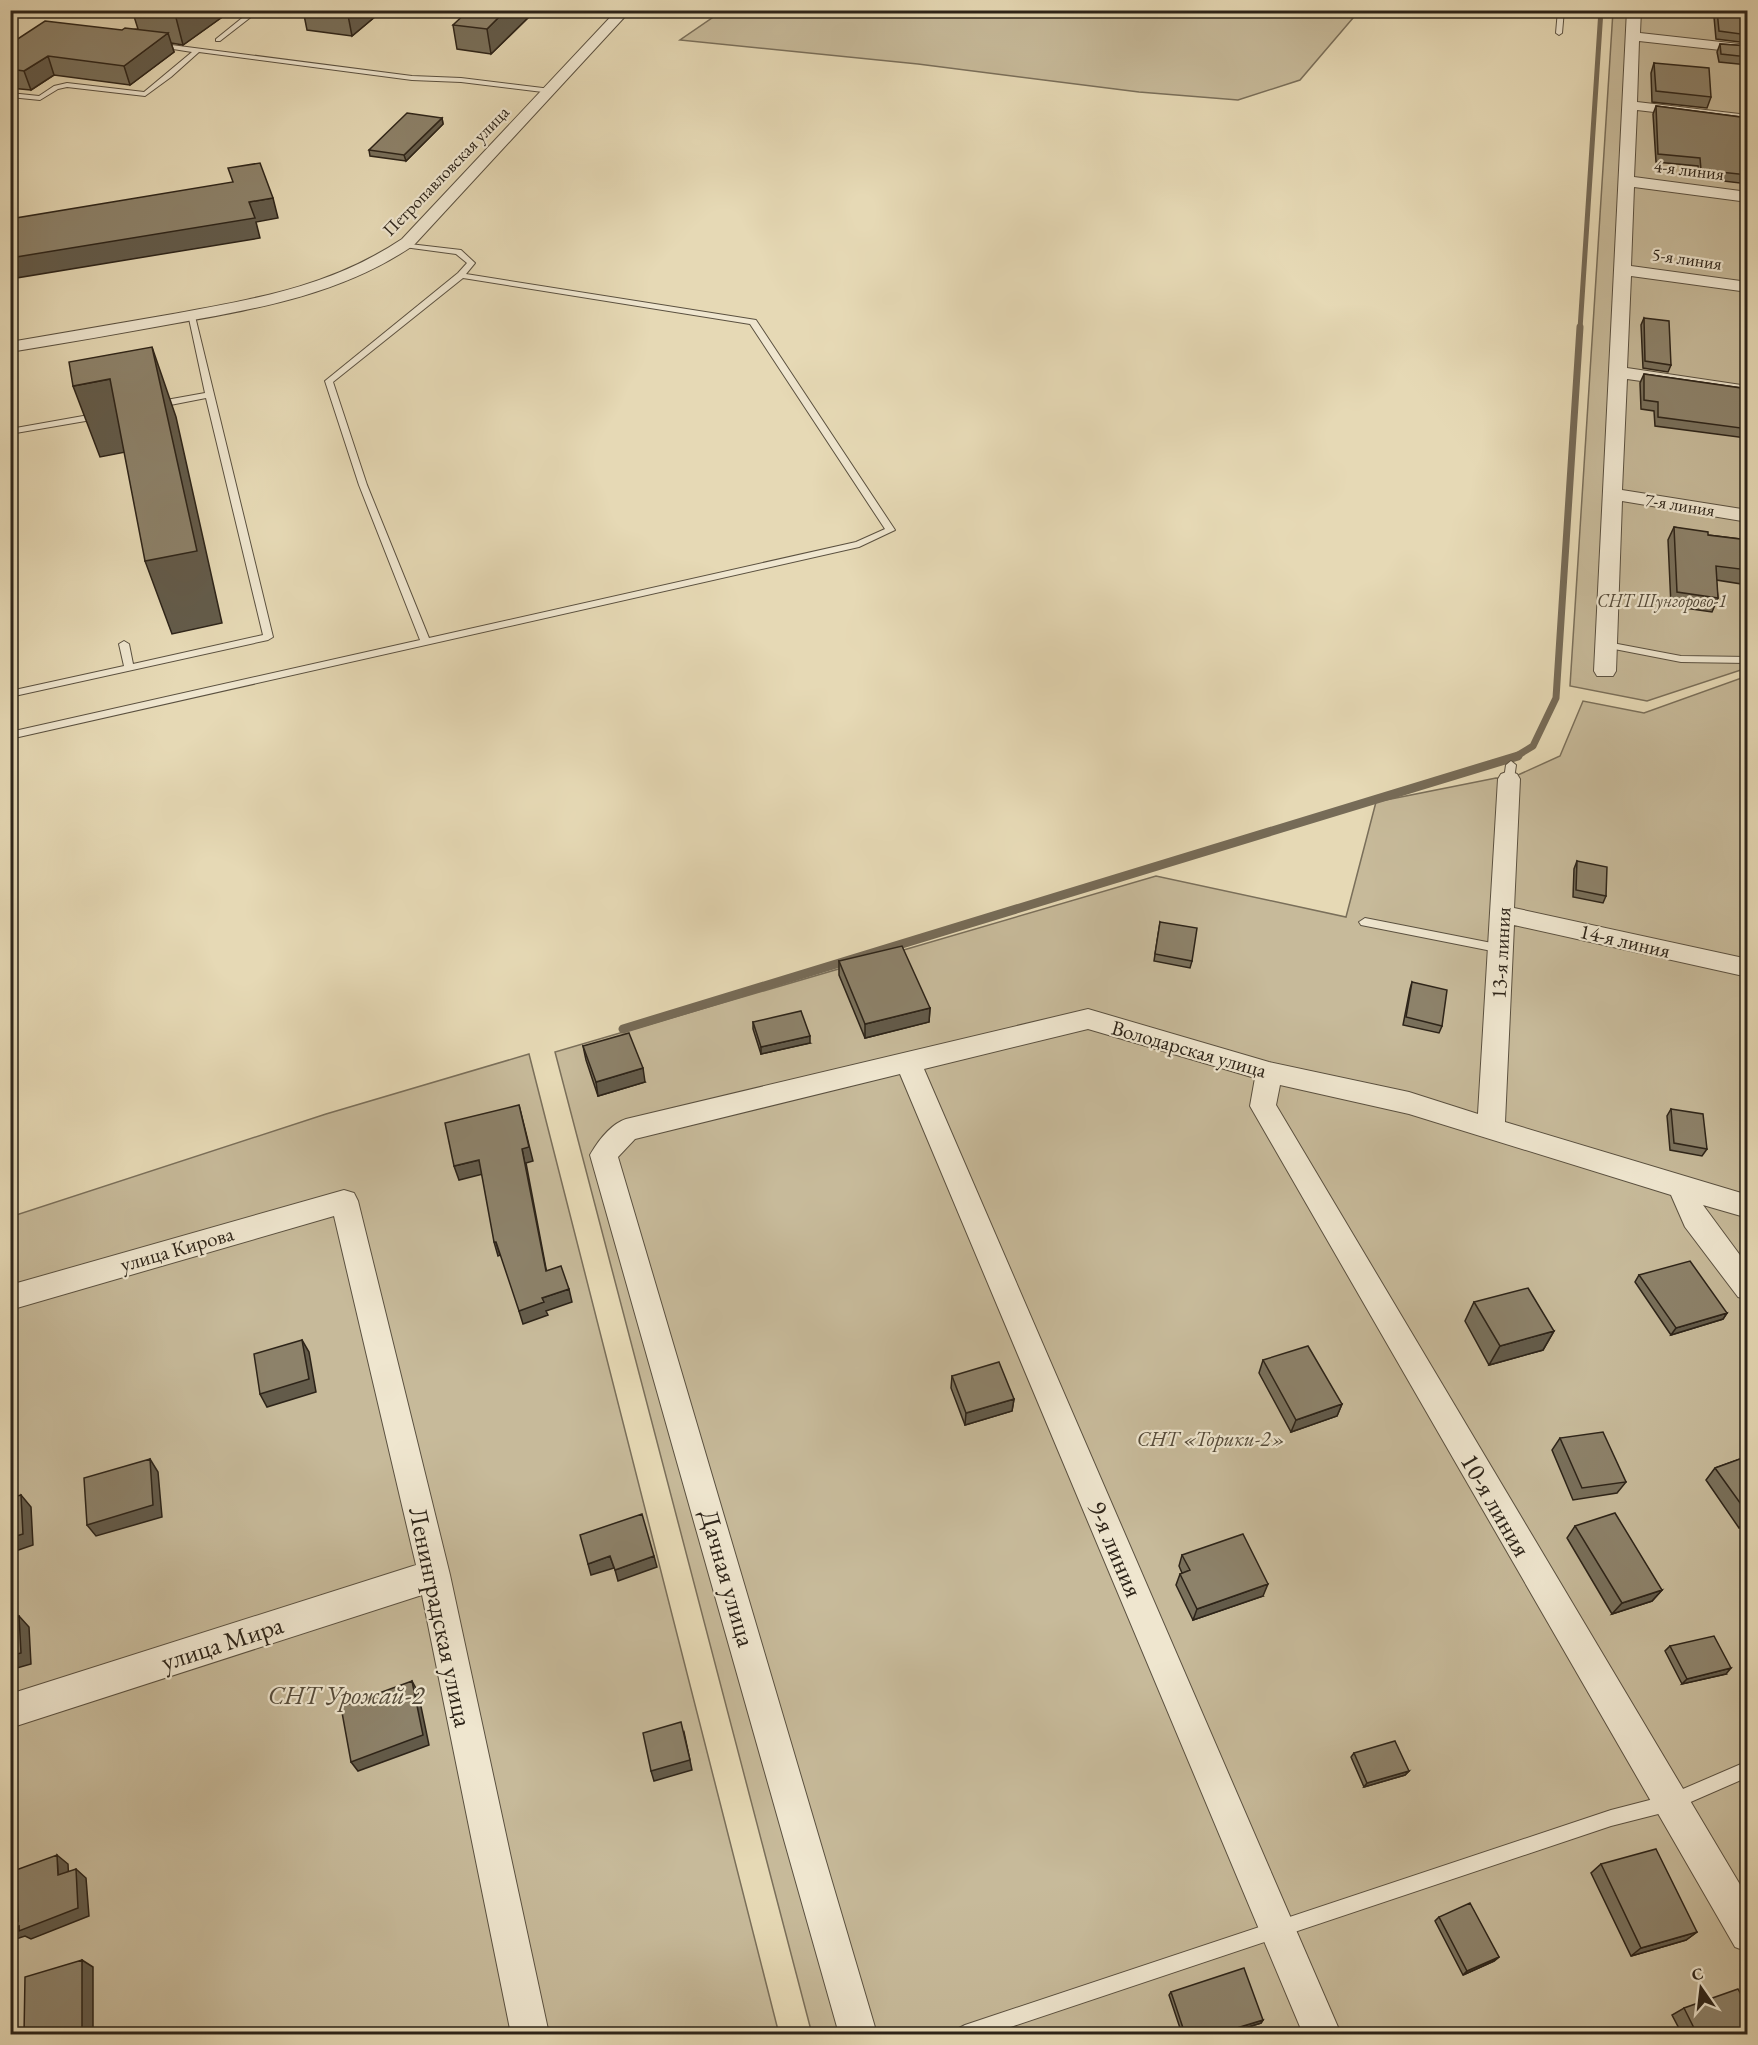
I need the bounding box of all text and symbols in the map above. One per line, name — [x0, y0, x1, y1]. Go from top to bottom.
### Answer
street label: Петропавловская улица — [377, 100, 514, 241]
street label: 4-я линия — [1653, 154, 1725, 185]
street label: 5-я линия — [1651, 242, 1723, 275]
street label: 7-я линия — [1644, 488, 1717, 521]
park label: СНТ Шунгорово-1 — [1597, 589, 1727, 613]
street label: 13-я линия — [1485, 906, 1516, 1000]
street label: 14-я линия — [1577, 917, 1673, 964]
street label: Володарская улица — [1109, 1013, 1270, 1084]
street label: улица Кирова — [117, 1219, 237, 1278]
park label: СНТ «Торики-2» — [1137, 1425, 1285, 1452]
street label: 10-я линия — [1453, 1447, 1539, 1563]
street label: 9-я линия — [1081, 1496, 1151, 1602]
street label: Ленинградская улица — [401, 1504, 481, 1731]
street label: Дачная улица — [692, 1505, 764, 1651]
street label: улица Мира — [157, 1607, 288, 1679]
park label: СНТ Урожай-2 — [268, 1678, 426, 1712]
north arrow — [1671, 1958, 1731, 2018]
text: С — [1689, 1962, 1706, 1985]

